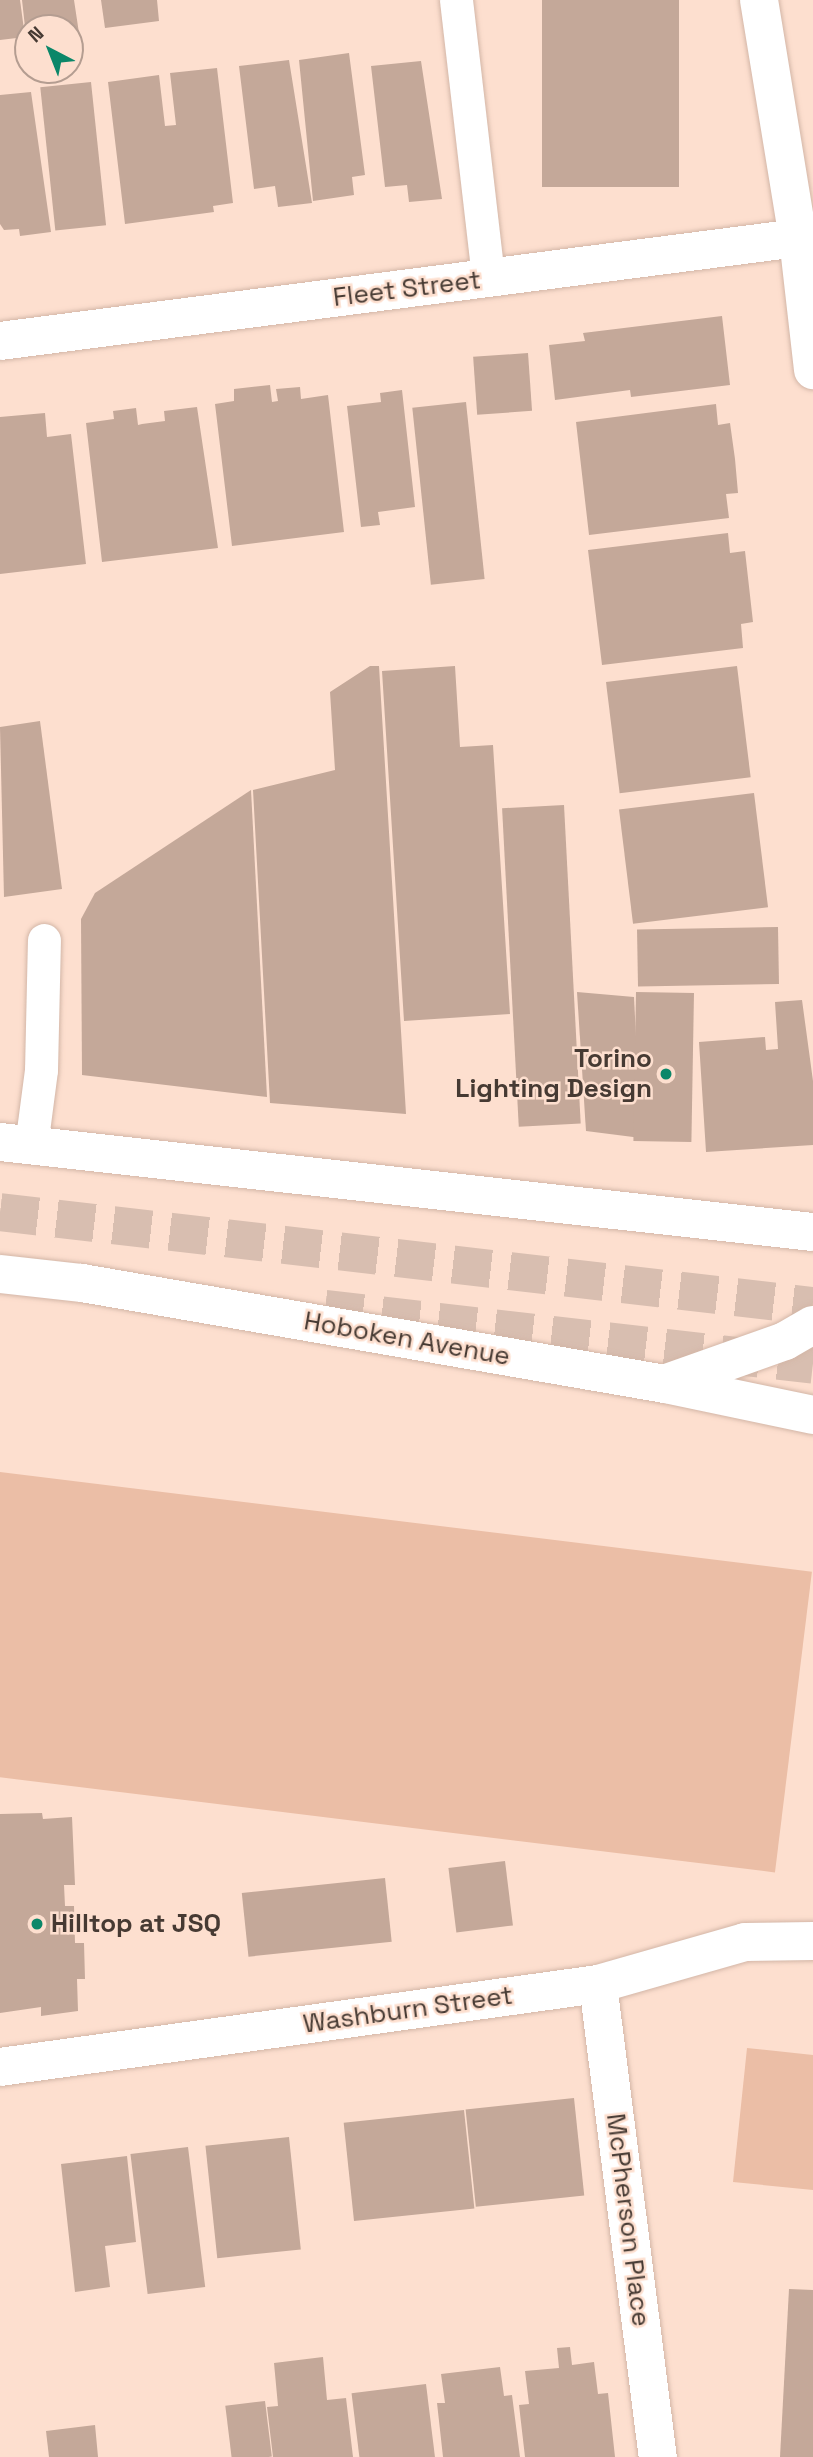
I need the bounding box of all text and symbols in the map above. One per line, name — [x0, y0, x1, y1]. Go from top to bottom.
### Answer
north arrow — [14, 14, 84, 84]
text: N — [23, 21, 49, 48]
street label: Fleet Street — [331, 264, 483, 314]
place label: Torino Lighting Design — [455, 1043, 652, 1104]
marker: Torino Lighting Design — [658, 1066, 674, 1082]
street label: Hoboken Avenue — [301, 1305, 513, 1373]
place label: Hilltop at JSQ — [51, 1908, 221, 1940]
marker: Hilltop at JSQ — [29, 1916, 45, 1932]
street label: Washburn Street — [301, 1980, 515, 2040]
street label: McPherson Place — [599, 2112, 657, 2328]

